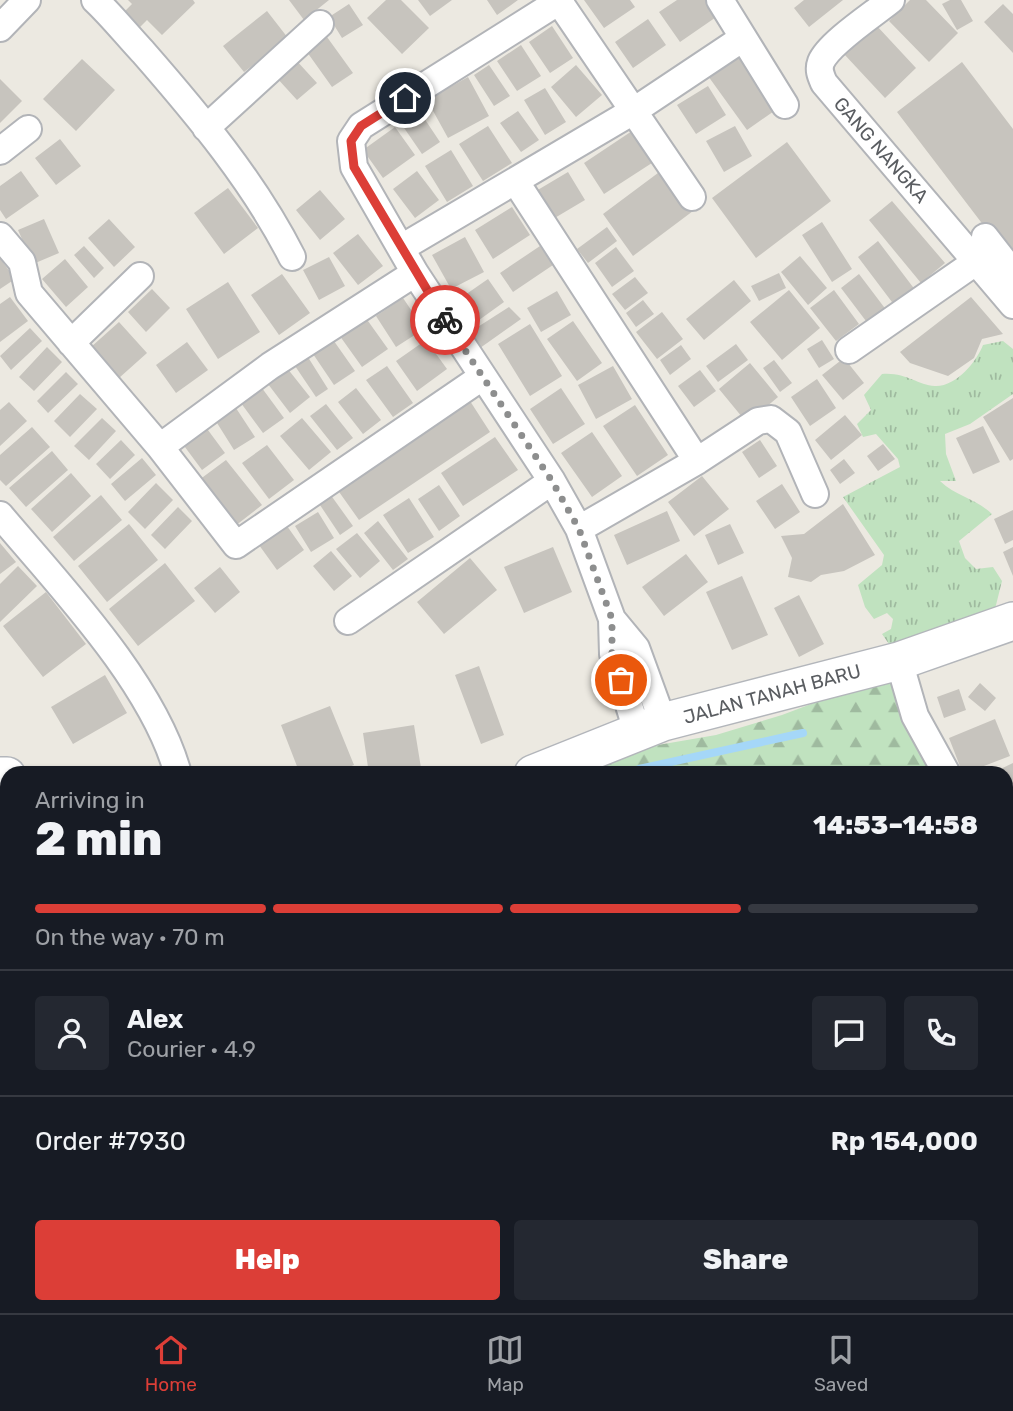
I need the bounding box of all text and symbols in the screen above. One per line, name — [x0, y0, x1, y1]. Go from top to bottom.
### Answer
pin — [375, 68, 435, 128]
icon: home — [386, 79, 424, 117]
street label: GANG NANGKA — [829, 92, 933, 208]
courier — [410, 285, 480, 355]
icon: bike — [426, 301, 464, 339]
pin — [591, 650, 651, 710]
street label: JALAN TANAH BARU — [681, 659, 863, 729]
icon: bag — [602, 661, 640, 699]
text: Arriving in — [35, 786, 145, 814]
text: 14:53–14:58 — [813, 810, 978, 841]
text: 2 min — [35, 812, 162, 867]
text: On the way · 70 m — [35, 923, 225, 951]
button: person — [35, 996, 109, 1070]
button: chat — [812, 996, 886, 1070]
button: phone — [904, 996, 978, 1070]
text: Alex — [127, 1004, 183, 1035]
text: Courier · 4.9 — [127, 1035, 256, 1063]
text: Order #7930 — [35, 1126, 186, 1157]
text: Rp 154,000 — [831, 1126, 978, 1157]
button: Help — [35, 1220, 500, 1300]
button: Share — [514, 1220, 978, 1300]
tab: Home — [145, 1331, 197, 1396]
tab: Map — [486, 1331, 524, 1396]
tab: Saved — [814, 1331, 868, 1396]

